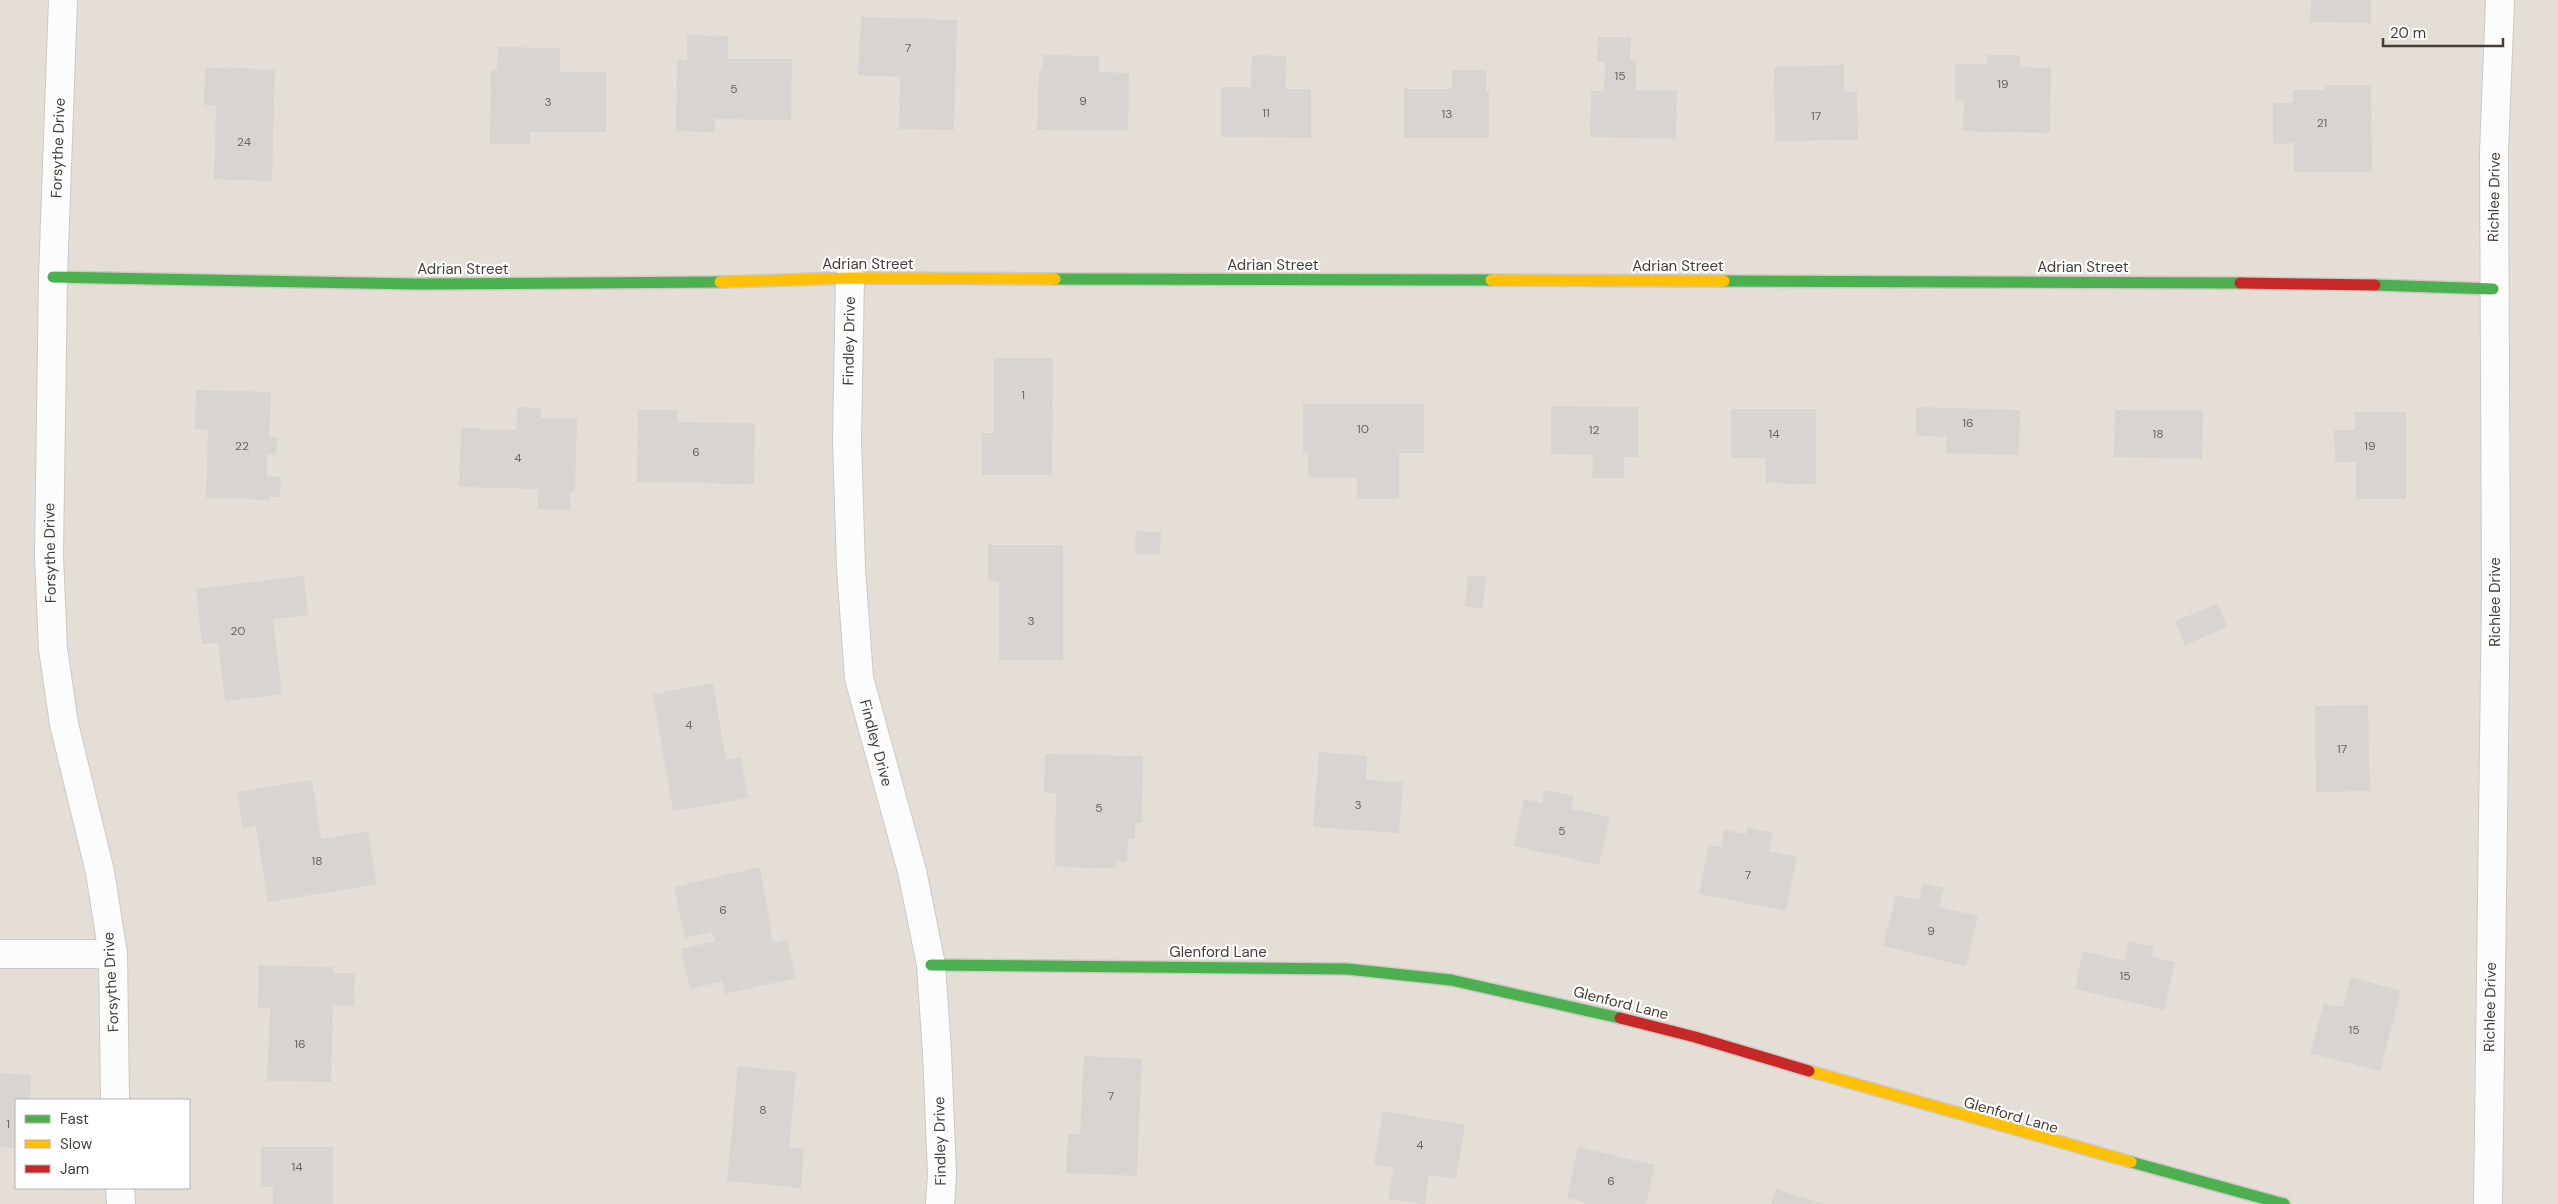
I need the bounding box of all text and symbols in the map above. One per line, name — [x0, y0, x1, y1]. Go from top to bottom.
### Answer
scale bar — [2383, 15, 2503, 47]
text: 20 m — [2390, 23, 2426, 43]
house number: 7 — [905, 40, 911, 56]
house number: 15 — [1614, 68, 1626, 84]
house number: 19 — [1997, 76, 2009, 92]
house number: 5 — [730, 81, 738, 97]
house number: 9 — [1079, 93, 1087, 109]
house number: 3 — [544, 94, 552, 110]
street label: Forsythe Drive — [46, 98, 70, 198]
house number: 11 — [1262, 105, 1270, 121]
house number: 13 — [1442, 106, 1452, 122]
house number: 17 — [1811, 108, 1821, 124]
house number: 21 — [2317, 115, 2327, 131]
house number: 24 — [237, 134, 251, 150]
street label: Richlee Drive — [2483, 152, 2505, 242]
street label: Adrian Street — [822, 254, 914, 274]
street label: Adrian Street — [1227, 255, 1319, 275]
street label: Adrian Street — [1632, 256, 1724, 276]
street label: Adrian Street — [2037, 257, 2129, 277]
street label: Adrian Street — [417, 259, 509, 279]
street label: Findley Drive — [838, 296, 860, 386]
house number: 1 — [1021, 387, 1025, 403]
house number: 16 — [1962, 415, 1974, 431]
house number: 10 — [1357, 421, 1369, 437]
house number: 12 — [1589, 422, 1599, 438]
house number: 14 — [1768, 426, 1780, 442]
house number: 18 — [2152, 426, 2164, 442]
house number: 22 — [235, 438, 249, 454]
house number: 19 — [2364, 438, 2376, 454]
house number: 6 — [692, 444, 700, 460]
house number: 4 — [514, 450, 522, 466]
street label: Forsythe Drive — [39, 503, 61, 603]
street label: Richlee Drive — [2485, 557, 2505, 647]
house number: 3 — [1027, 613, 1035, 629]
house number: 20 — [230, 623, 246, 639]
street label: Findley Drive — [855, 697, 897, 789]
house number: 4 — [685, 717, 693, 733]
house number: 17 — [2337, 741, 2347, 757]
house number: 3 — [1354, 797, 1362, 813]
house number: 5 — [1095, 800, 1103, 816]
house number: 5 — [1558, 823, 1566, 839]
house number: 18 — [311, 853, 323, 869]
house number: 7 — [1745, 867, 1751, 883]
house number: 6 — [719, 902, 727, 918]
house number: 9 — [1927, 923, 1935, 939]
street label: Forsythe Drive — [98, 931, 124, 1033]
street label: Glenford Lane — [1169, 942, 1267, 962]
street label: Richlee Drive — [2479, 962, 2501, 1052]
house number: 15 — [2119, 968, 2131, 984]
street label: Glenford Lane — [1571, 982, 1671, 1024]
house number: 15 — [2348, 1022, 2360, 1038]
house number: 16 — [294, 1036, 306, 1052]
house number: 7 — [1108, 1088, 1114, 1104]
street label: Glenford Lane — [1961, 1092, 2061, 1138]
street label: Findley Drive — [929, 1096, 951, 1186]
legend — [15, 1099, 190, 1189]
house number: 8 — [759, 1102, 767, 1118]
text: Fast — [60, 1109, 89, 1129]
house number: 1 — [6, 1116, 10, 1132]
text: Slow — [60, 1134, 93, 1154]
house number: 4 — [1416, 1137, 1424, 1153]
text: Jam — [60, 1159, 89, 1179]
house number: 14 — [291, 1159, 303, 1175]
house number: 6 — [1607, 1173, 1615, 1189]

